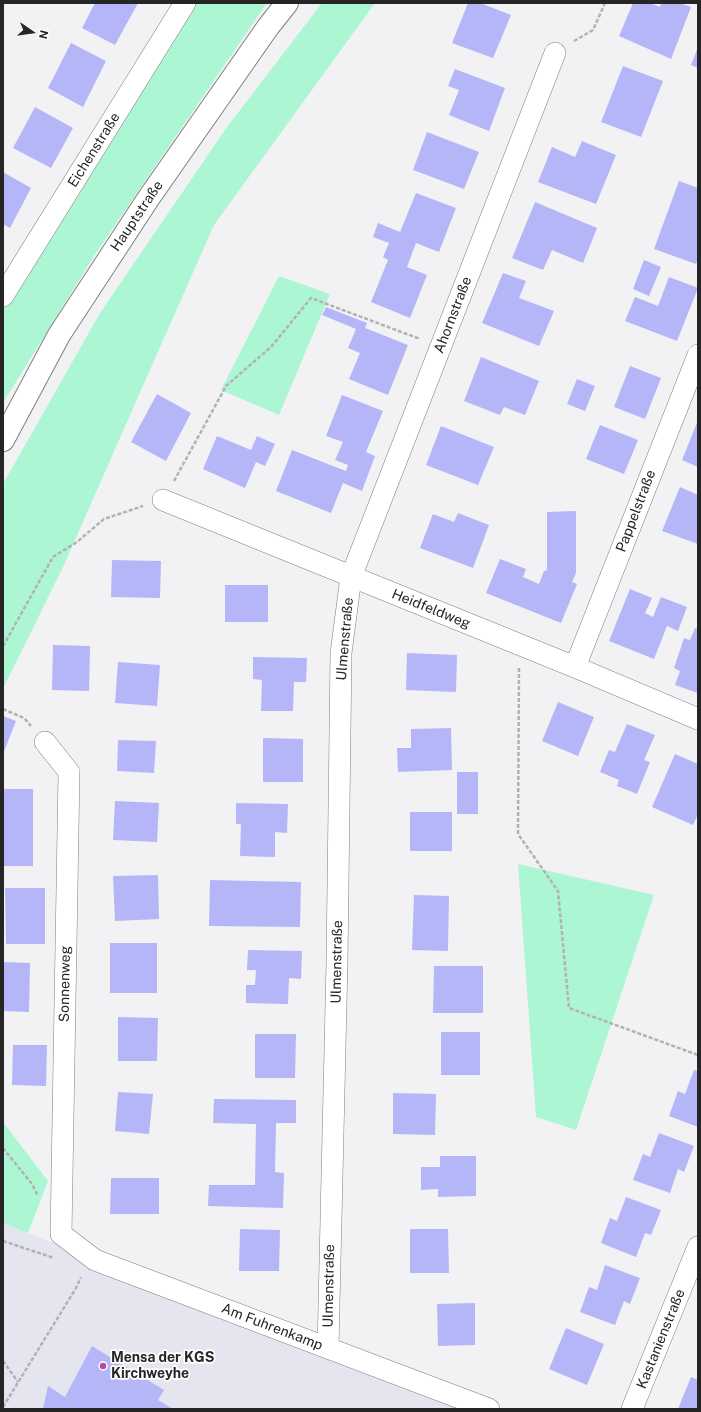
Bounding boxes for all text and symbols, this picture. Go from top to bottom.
north arrow [12,12,52,52]
text: N [37,29,51,40]
street label: Eichenstraße [64,110,124,190]
street label: Hauptstraße [107,177,167,255]
street label: Ahornstraße [431,274,475,356]
street label: Pappelstraße [613,468,659,554]
street label: Heidfeldweg [389,586,473,632]
street label: Ulmenstraße [333,597,357,681]
street label: Ulmenstraße [328,920,346,1004]
street label: Sonnenweg [56,946,74,1022]
street label: Ulmenstraße [320,1244,338,1328]
street label: Kastanienstraße [633,1287,689,1391]
street label: Am Fuhrenkamp [219,1300,325,1354]
place label: Mensa der KGS Kirchweyhe [111,1350,214,1382]
marker: Mensa der KGS Kirchweyhe [98,1361,108,1371]

